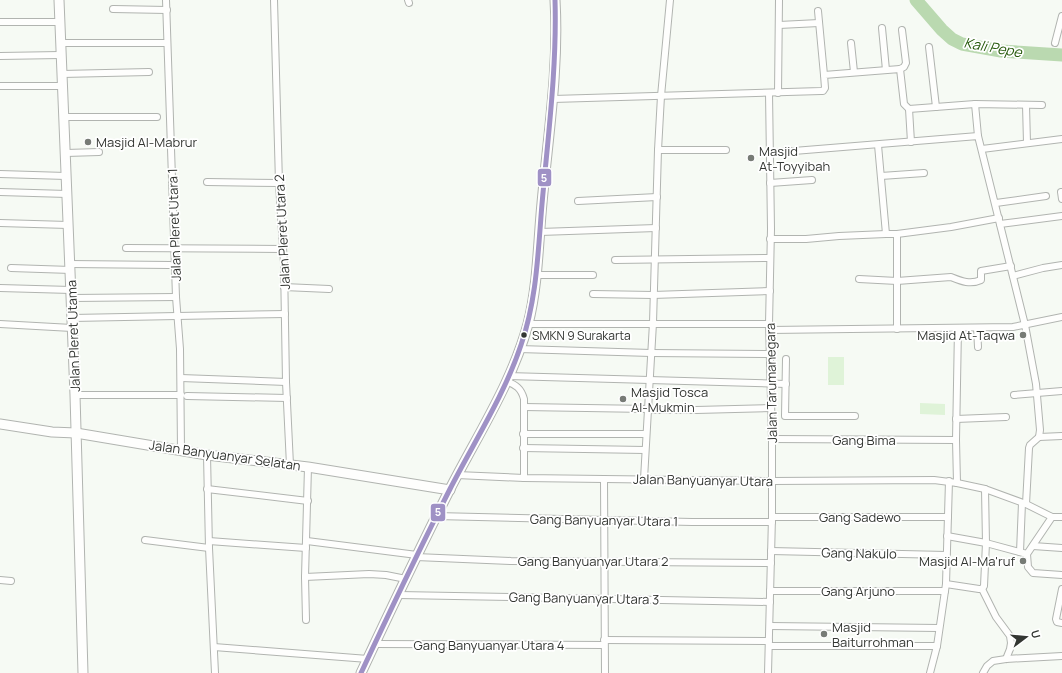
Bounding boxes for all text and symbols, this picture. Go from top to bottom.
water label: Kali Pepe [963,33,1024,62]
place label: Masjid Al-Mabrur [96,133,198,151]
marker: Masjid Al-Mabrur [83,137,93,147]
place label: Masjid At-Toyyibah [759,142,830,175]
marker: Masjid At-Toyyibah [746,153,756,163]
street label: Jalan Pleret Utara 1 [163,168,185,282]
line badge: 5 [537,168,552,187]
text: 5 [541,170,547,185]
street label: Jalan Pleret Utara 2 [270,174,294,290]
street label: Jalan Pleret Utama [62,280,84,392]
street label: Jalan Tarumanegara [761,323,781,443]
place label: Masjid At-Taqwa [917,326,1015,344]
place label: SMKN 9 Surakarta [532,327,631,344]
marker: SMKN 9 Surakarta [519,330,529,340]
marker: Masjid At-Taqwa [1018,330,1028,340]
place label: Masjid Tosca Al-Mukmin [631,383,708,416]
marker: Masjid Tosca Al-Mukmin [618,394,628,404]
street label: Gang Bima [832,431,896,449]
street label: Jalan Banyuanyar Selatan [148,435,302,475]
street label: Jalan Banyuanyar Utara [633,470,773,490]
line badge: 5 [430,503,446,522]
text: 5 [435,504,441,519]
street label: Gang Sadewo [819,508,901,526]
street label: Gang Banyuanyar Utara 1 [530,510,678,530]
street label: Gang Nakulo [821,543,897,563]
street label: Gang Banyuanyar Utara 2 [518,552,668,570]
place label: Masjid Al-Ma'ruf [919,552,1015,570]
marker: Masjid Al-Ma'ruf [1018,556,1028,566]
street label: Gang Arjuno [821,582,895,600]
street label: Gang Banyuanyar Utara 3 [509,588,659,608]
north arrow [1006,617,1046,657]
place label: Masjid Baiturrohman [832,618,914,651]
text: U [1028,628,1044,640]
marker: Masjid Baiturrohman [819,629,829,639]
street label: Gang Banyuanyar Utara 4 [414,636,565,654]

